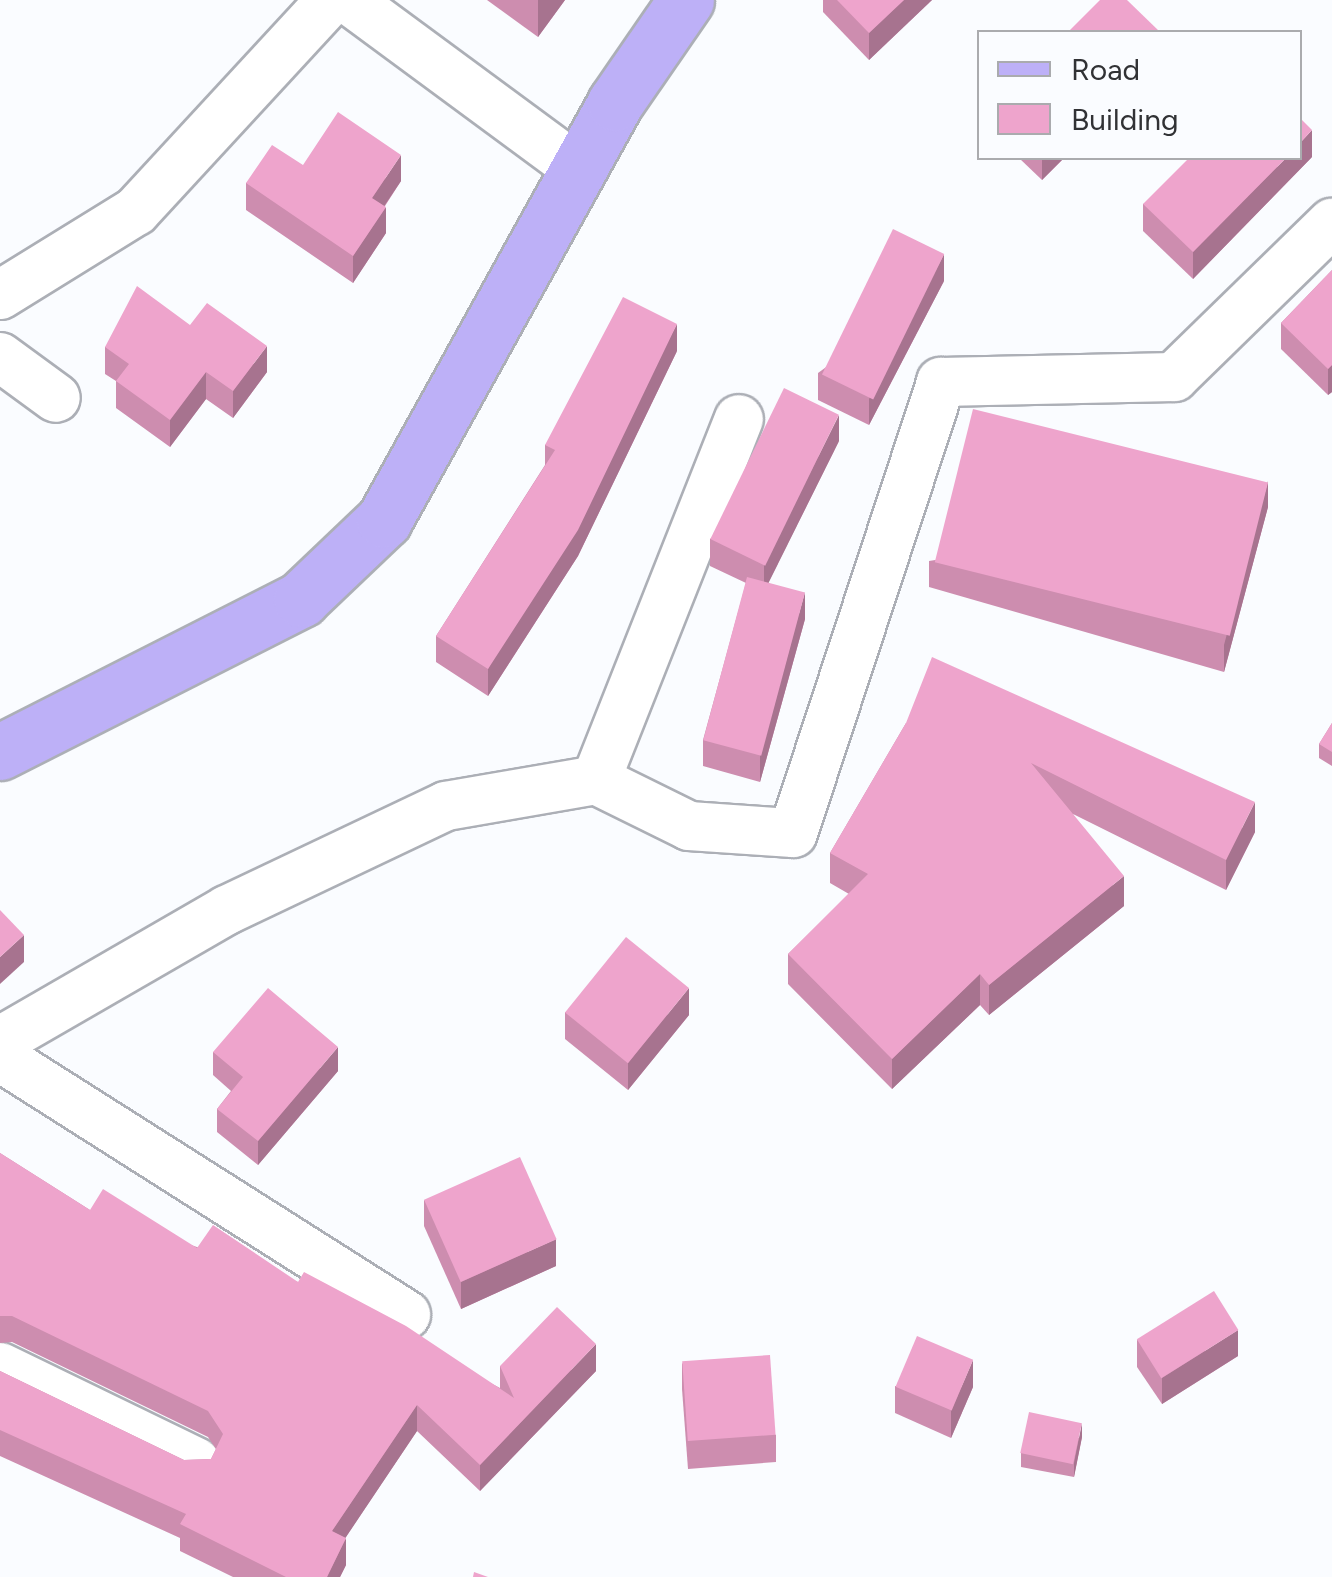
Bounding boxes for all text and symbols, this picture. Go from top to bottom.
legend [977,30,1302,160]
text: Road [1071,51,1140,88]
text: Building [1071,101,1179,138]

